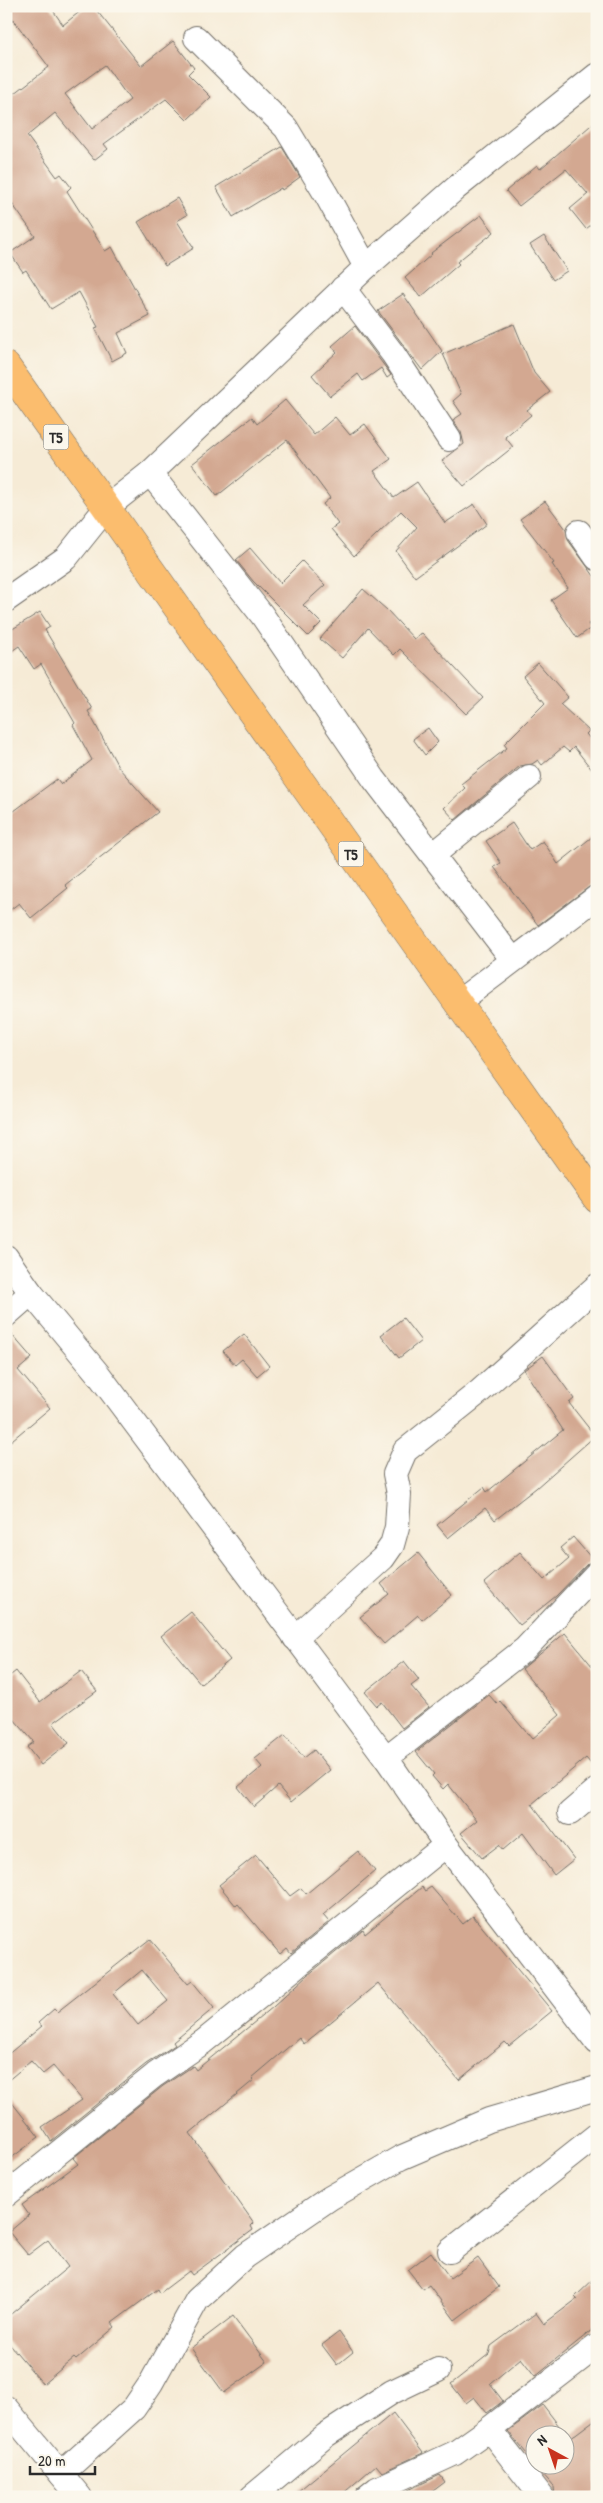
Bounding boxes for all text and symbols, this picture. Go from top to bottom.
road number: T5 [44,424,68,450]
road number: T5 [338,842,364,866]
north arrow [526,2426,576,2476]
text: N [532,2430,551,2449]
scale bar [30,2443,95,2475]
text: 20 m [38,2450,65,2471]

